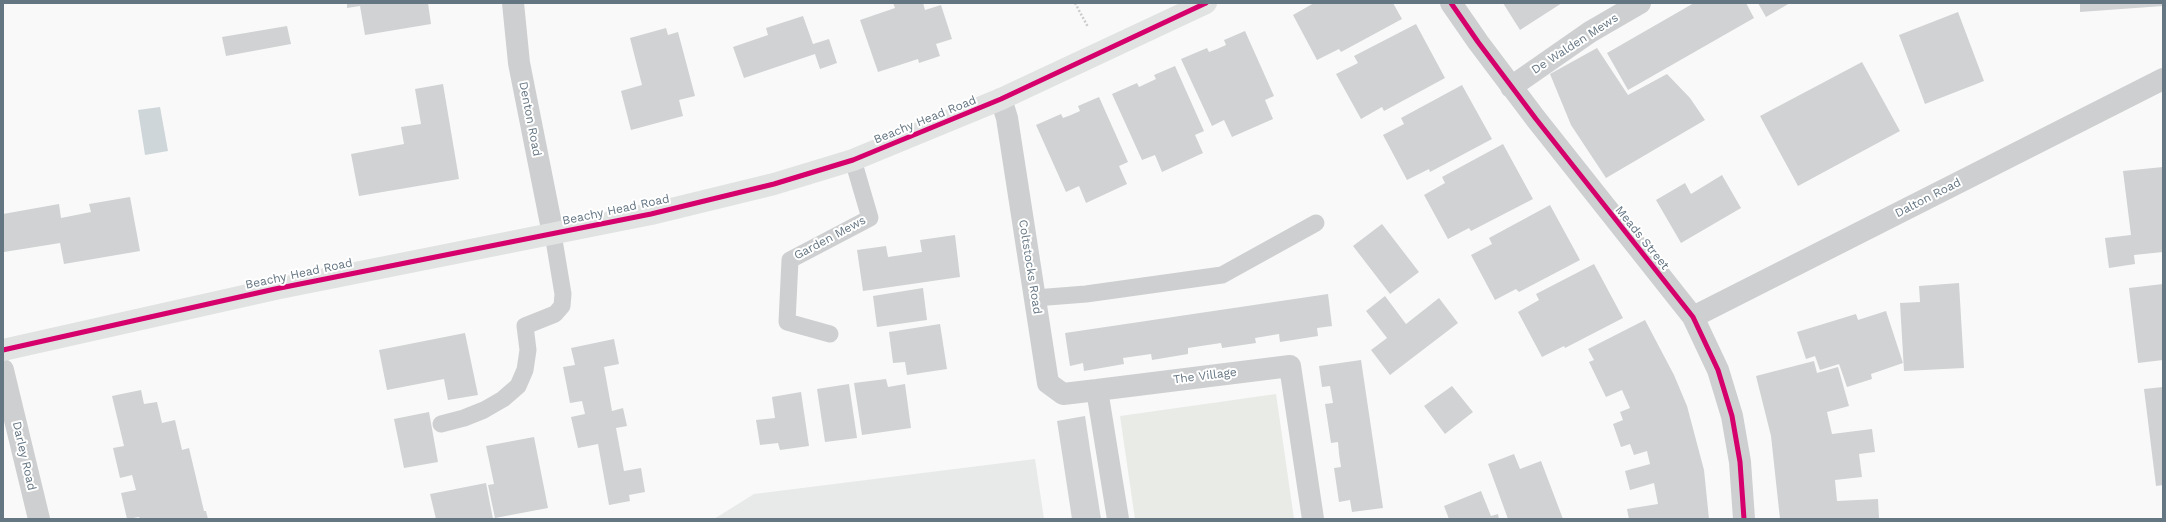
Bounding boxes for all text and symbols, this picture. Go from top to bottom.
street label: De Walden Mews [1529,11,1621,77]
street label: Denton Road [516,80,544,158]
street label: Beachy Head Road [872,93,978,147]
street label: Dalton Road [1893,175,1963,221]
street label: Beachy Head Road [561,192,671,228]
street label: Meads Street [1612,203,1672,273]
street label: Garden Mews [792,213,868,263]
street label: Coltstocks Road [1015,219,1045,315]
street label: Beachy Head Road [244,256,354,292]
street label: The Village [1172,365,1238,387]
street label: Darley Road [9,420,39,492]

